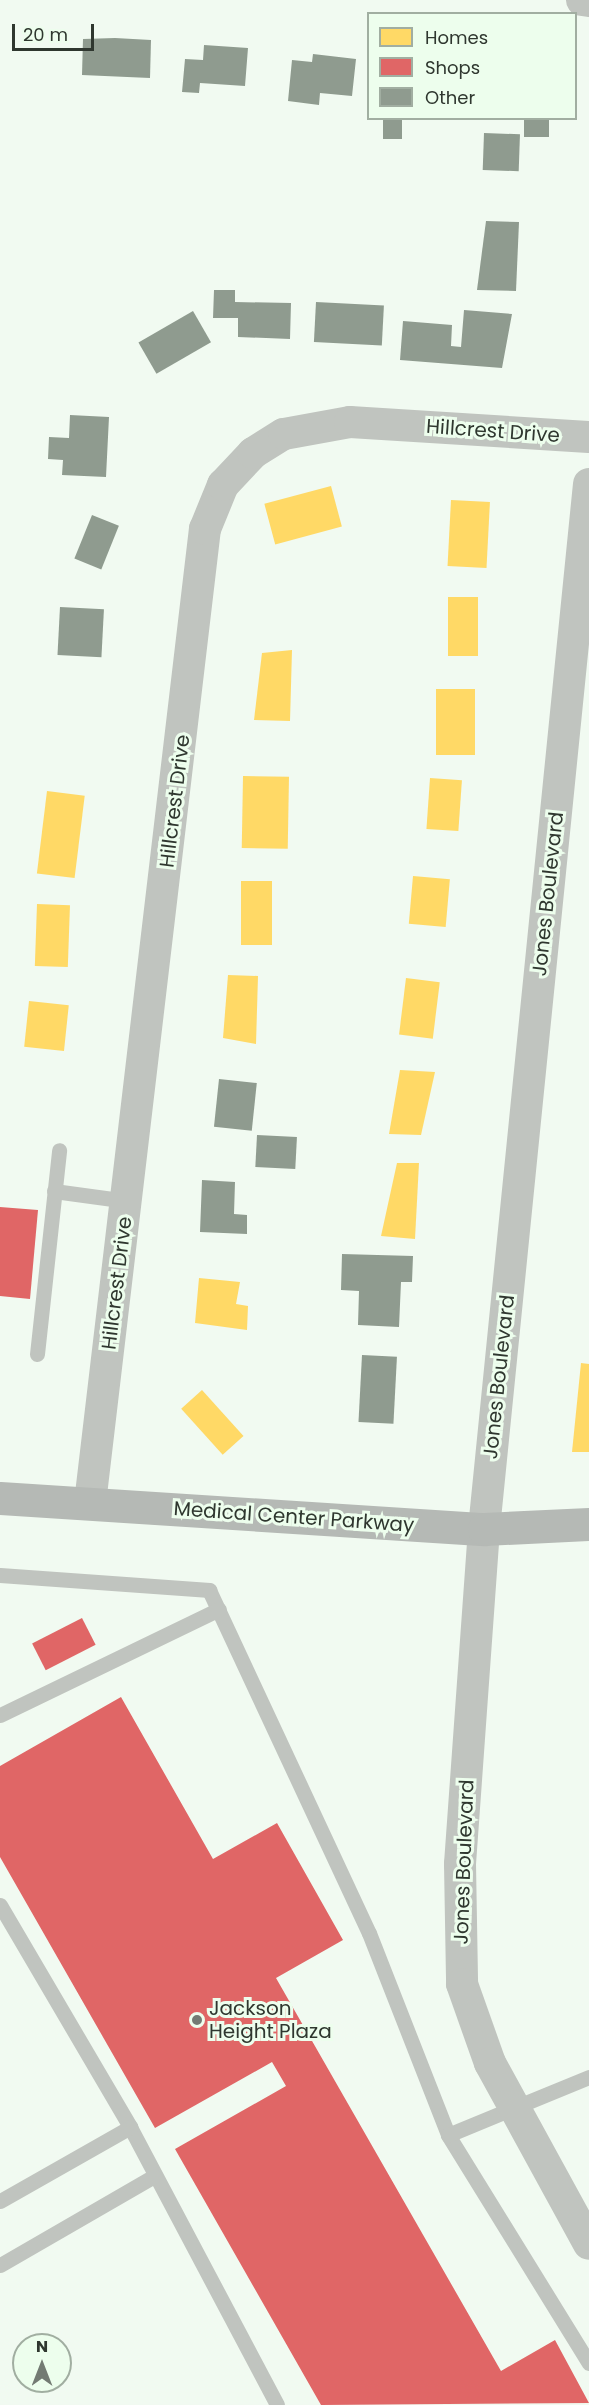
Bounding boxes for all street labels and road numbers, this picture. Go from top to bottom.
street label: Hillcrest Drive [425,414,561,448]
street label: Hillcrest Drive [155,733,195,869]
street label: Jones Boulevard [527,811,569,977]
street label: Hillcrest Drive [97,1215,137,1351]
street label: Jones Boulevard [478,1294,520,1460]
street label: Medical Center Parkway [173,1497,415,1537]
street label: Jones Boulevard [449,1779,479,1945]

